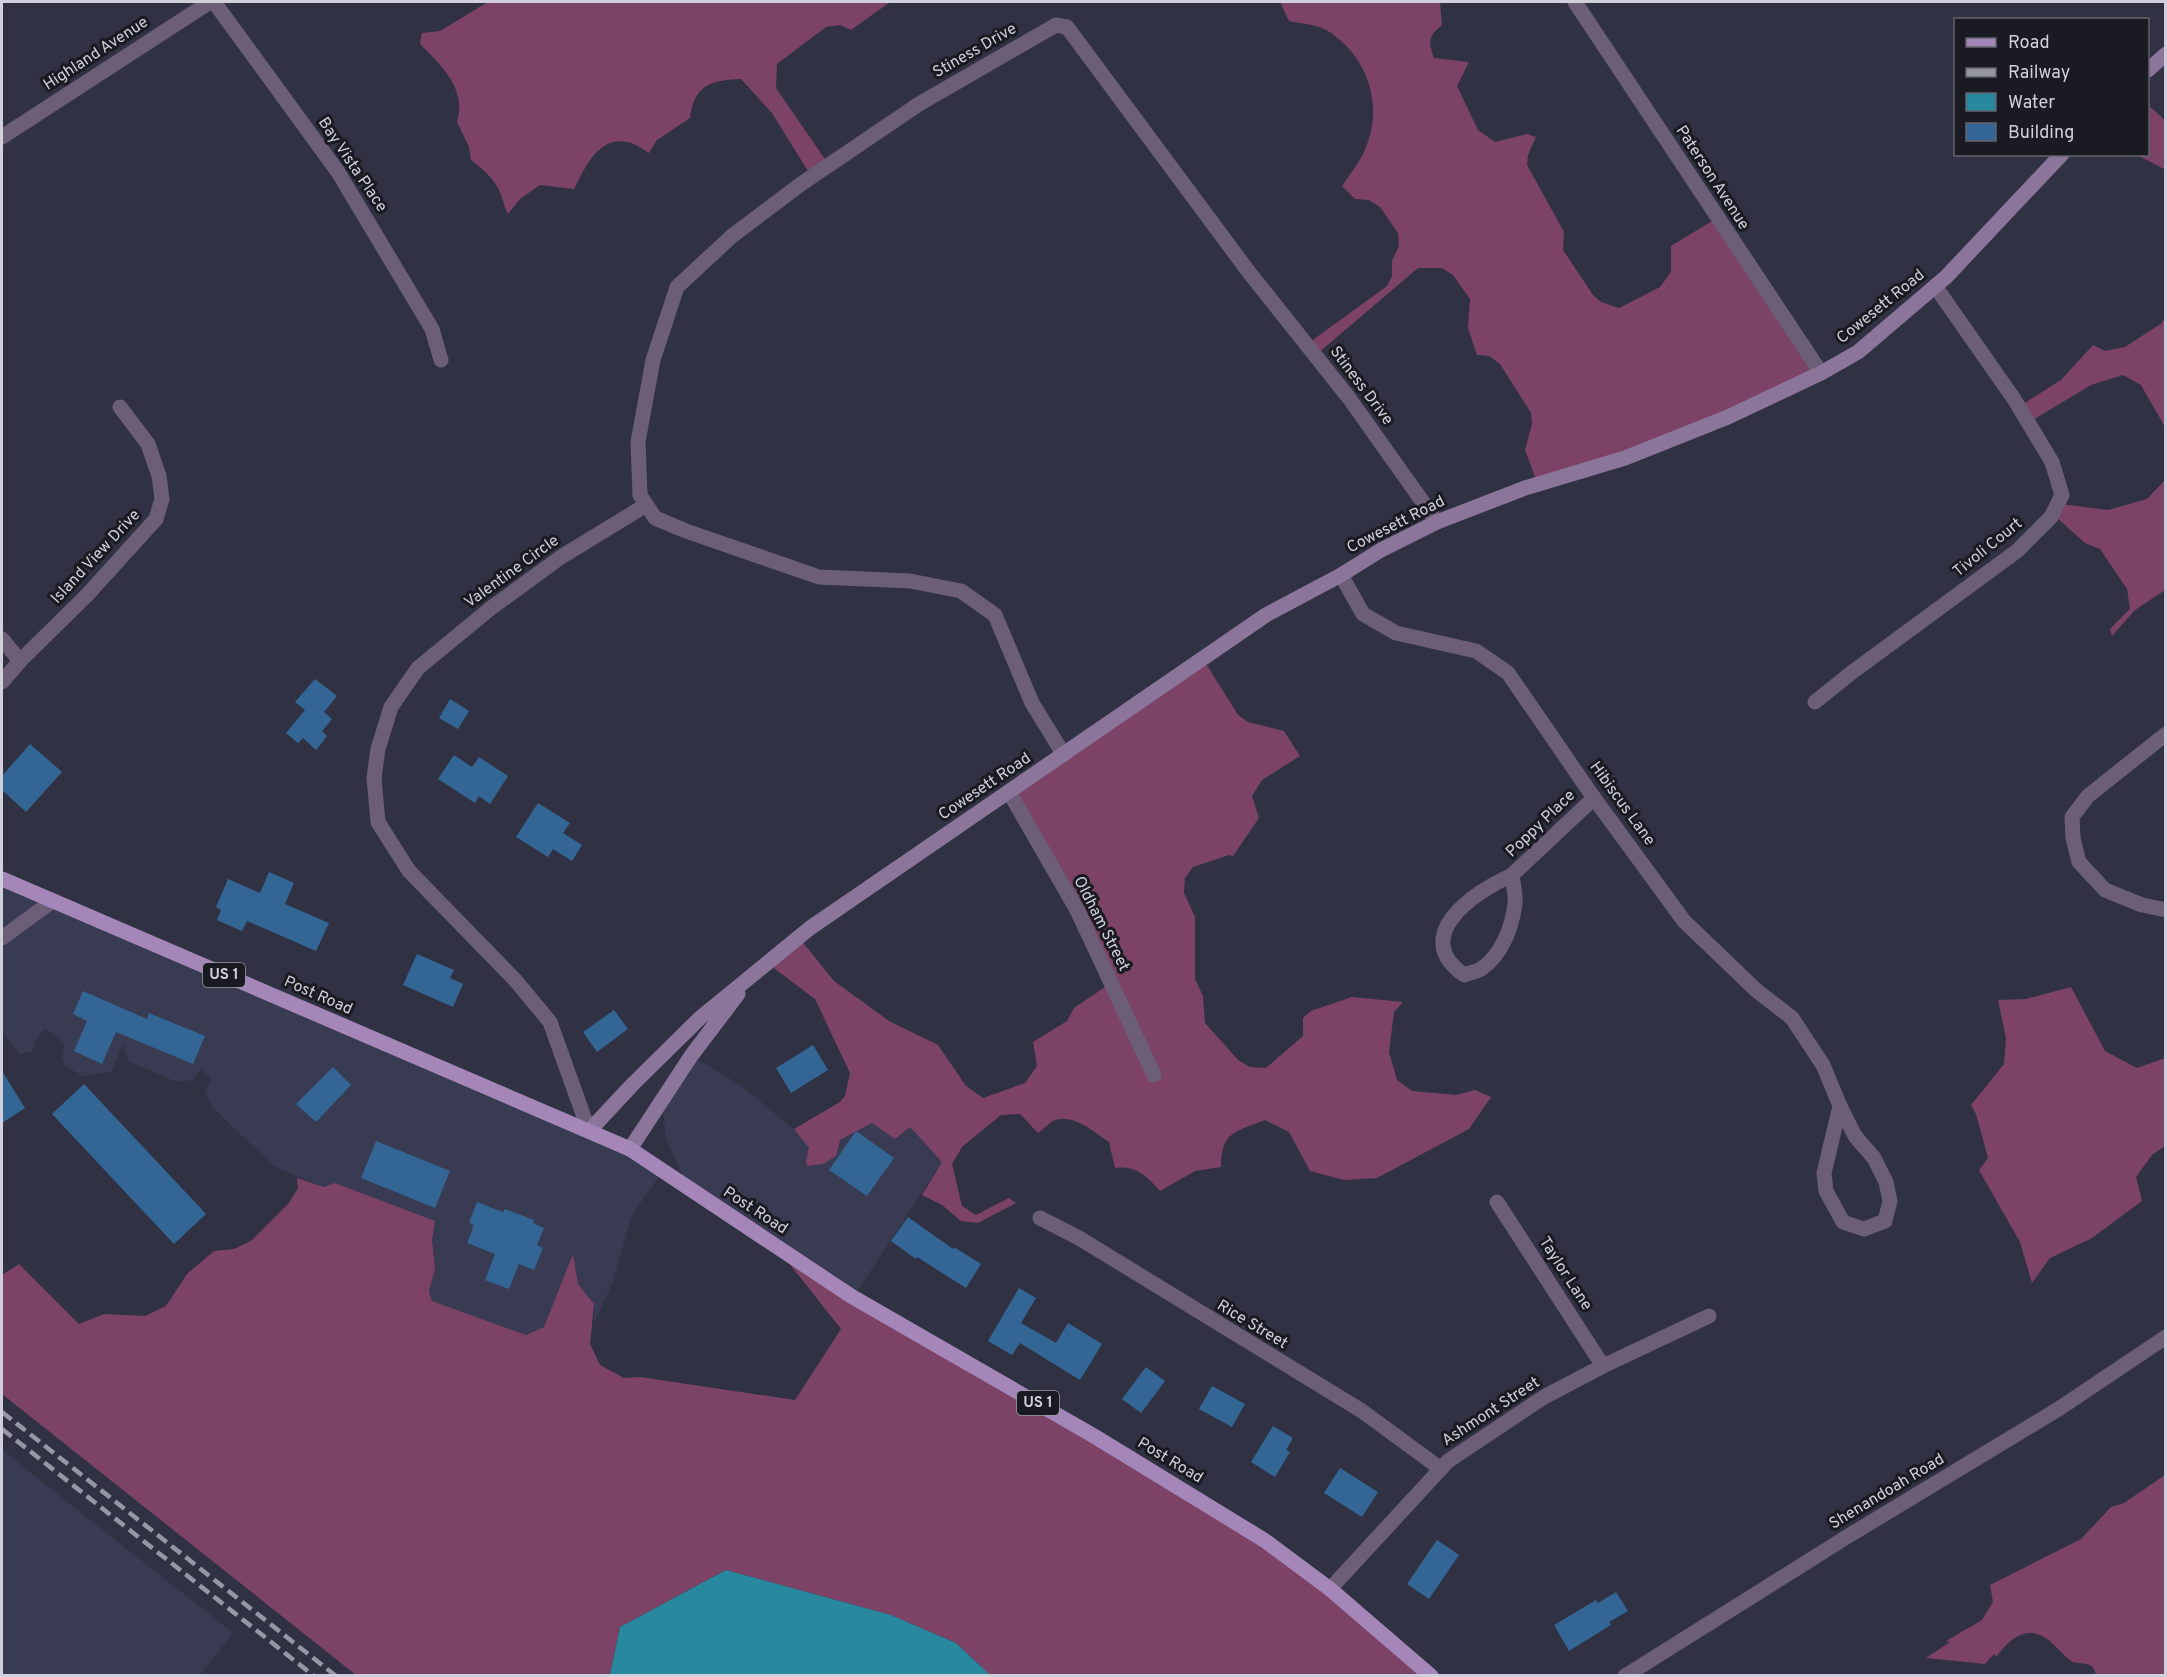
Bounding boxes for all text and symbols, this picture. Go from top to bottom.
street label: Highland Avenue [40,13,152,95]
legend [1954,18,2149,156]
street label: Stiness Drive [929,19,1021,83]
text: Road [2008,32,2050,55]
text: Railway [2008,62,2070,85]
text: Water [2008,92,2055,115]
street label: Bay Vista Place [313,114,391,216]
street label: Paterson Avenue [1671,122,1753,234]
text: Building [2008,122,2074,145]
street label: Cowesett Road [1833,265,1929,349]
street label: Stiness Drive [1325,343,1397,429]
street label: Cowesett Road [1344,492,1448,558]
street label: Island View Drive [47,506,145,608]
street label: Tivoli Court [1949,514,2027,582]
street label: Valentine Circle [461,531,563,613]
street label: Cowesett Road [935,749,1035,825]
street label: Hibiscus Lane [1585,758,1659,850]
street label: Poppy Place [1502,786,1580,862]
street label: Oldham Street [1068,873,1134,975]
road number: US 1 [203,963,245,987]
street label: Post Road [281,972,355,1020]
street label: Post Road [719,1183,791,1239]
street label: Taylor Lane [1534,1233,1596,1315]
street label: Rice Street [1213,1296,1291,1354]
street label: Ashmont Street [1438,1373,1544,1451]
road number: US 1 [1017,1391,1059,1415]
street label: Post Road [1134,1434,1206,1488]
street label: Shenandoah Road [1826,1450,1948,1534]

